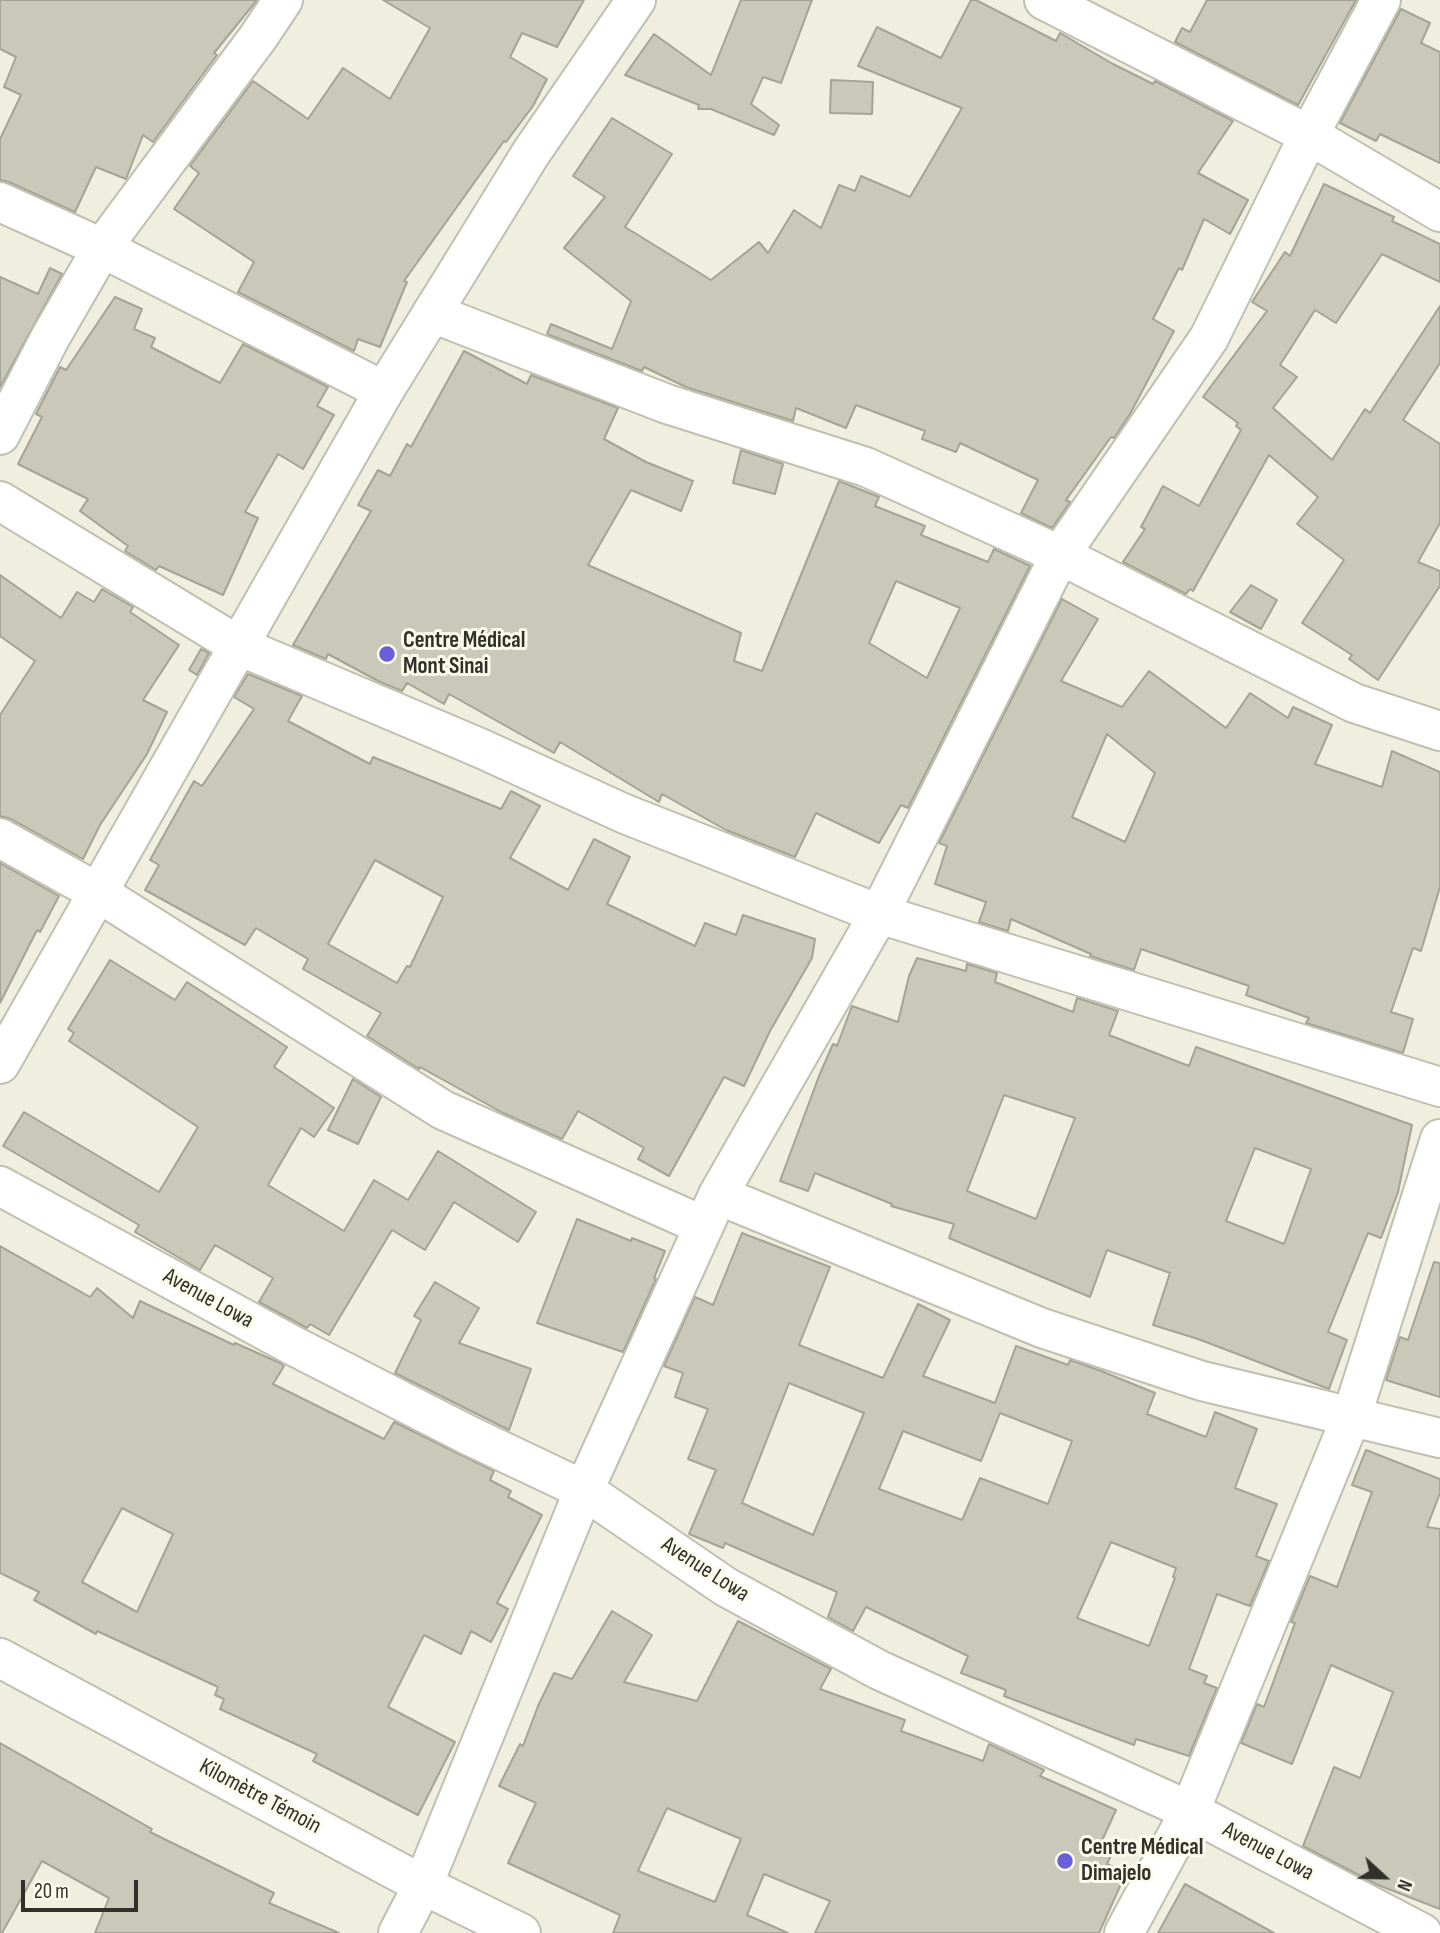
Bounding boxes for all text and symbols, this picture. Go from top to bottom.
place label: Centre Médical Mont Sinai [403,627,525,681]
marker: Centre Médical Mont Sinai [377,644,397,664]
street label: Avenue Lowa [158,1263,258,1335]
street label: Avenue Lowa [656,1531,754,1609]
street label: Kilomètre Témoin [194,1753,326,1841]
street label: Avenue Lowa [1218,1817,1318,1887]
place label: Centre Médical Dimajelo [1081,1834,1203,1888]
north arrow [1349,1842,1419,1912]
marker: Centre Médical Dimajelo [1055,1851,1075,1871]
scale bar [24,1867,142,1911]
text: N [1391,1876,1416,1894]
text: 20 m [34,1879,69,1904]

